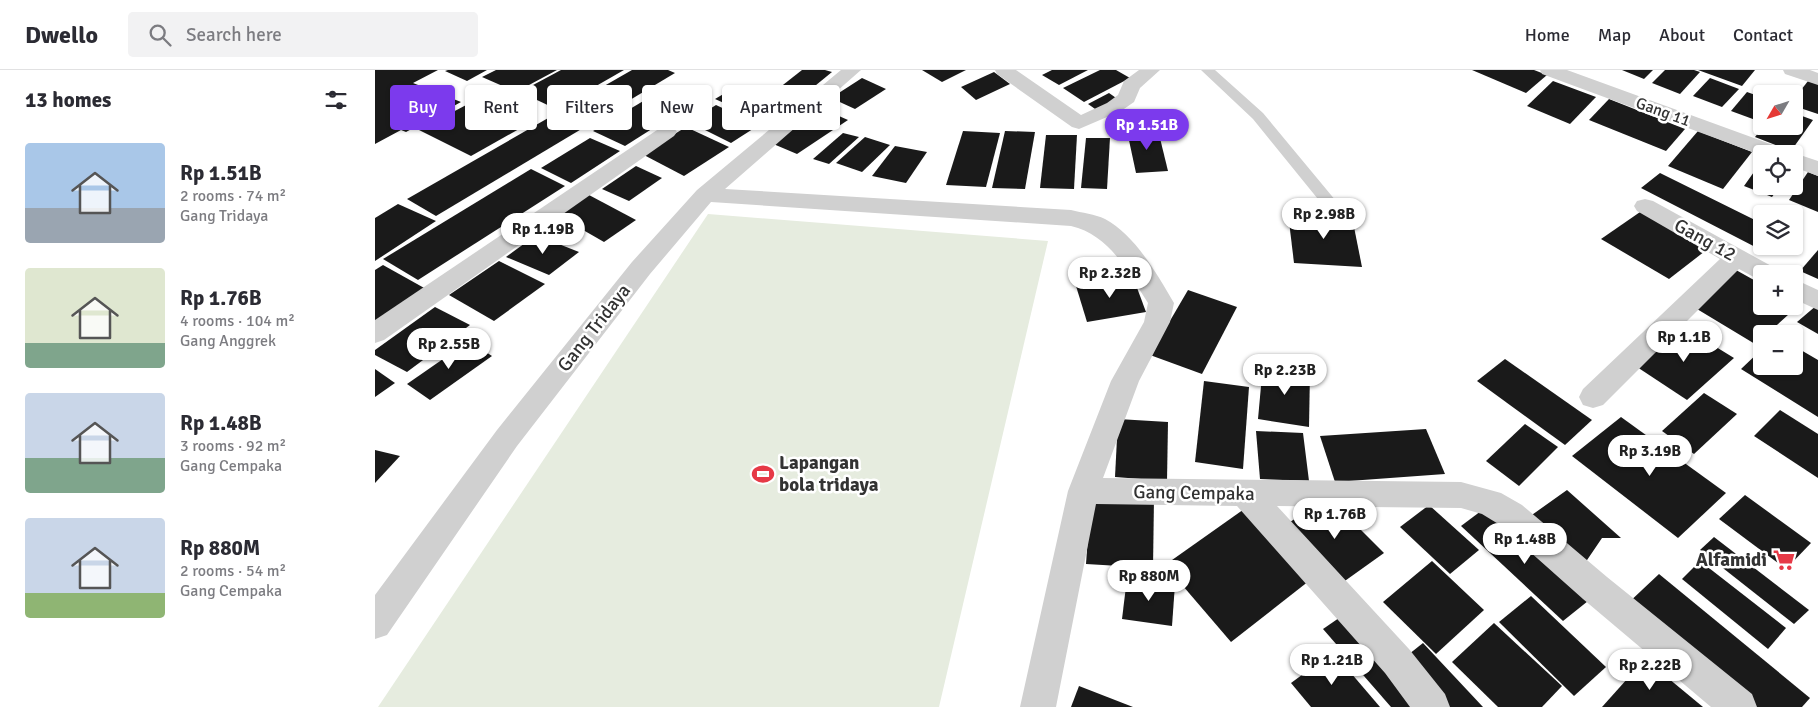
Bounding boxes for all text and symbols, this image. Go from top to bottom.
search box [128,12,478,57]
text: Dwello [25,20,98,50]
icon: search [146,21,174,49]
text: Search here [186,23,282,47]
text: Home [1525,24,1570,46]
text: Map [1598,24,1631,46]
text: About [1659,24,1705,46]
text: Contact [1733,24,1793,46]
chip: Buy [390,85,455,130]
chip: Rent [465,85,537,130]
chip: Filters [547,85,632,130]
chip: New [642,85,712,130]
chip: Apartment [722,85,840,130]
north arrow [1753,85,1803,135]
map controls [1753,85,1803,375]
icon: filters [322,86,350,114]
text: 13 homes [25,87,111,113]
street label: Gang 11 [1633,93,1693,131]
pin: Rp 1.51B [1095,108,1199,151]
text: Rp 1.51B [1116,115,1178,135]
button: locate [1753,145,1803,195]
text: Rp 1.51B [180,160,262,186]
icon: home [65,163,125,223]
text: 2 rooms · 74 m² [180,186,286,206]
pin: Rp 2.98B [1272,198,1376,240]
text: Rp 2.98B [1293,204,1355,224]
button: layers [1753,205,1803,255]
text: Gang Tridaya [180,206,268,226]
pin: Rp 1.19B [491,212,595,255]
street label: Gang 12 [1670,213,1740,267]
text: Rp 1.19B [512,219,574,239]
pin: Rp 2.32B [1058,256,1162,299]
text: Rp 2.32B [1079,263,1141,283]
button: + [1753,265,1803,315]
street label: Gang Tridaya [552,279,636,377]
text: Rp 1.76B [180,285,262,311]
icon: home [65,288,125,348]
text: 4 rooms · 104 m² [180,311,295,331]
pin: Rp 1.1B [1638,320,1730,363]
button: − [1753,325,1803,375]
text: Rp 1.1B [1657,327,1711,347]
pin: Rp 2.55B [397,328,501,370]
text: Gang Anggrek [180,331,276,351]
text: Rp 2.55B [418,334,480,354]
pin: Rp 2.23B [1233,354,1337,396]
text: Rp 2.23B [1254,360,1316,380]
text: Rp 1.48B [180,410,262,436]
icon: home [65,413,125,473]
pin: Rp 3.19B [1598,434,1702,477]
text: 3 rooms · 92 m² [180,436,286,456]
text: Rp 3.19B [1619,441,1681,461]
place label: Lapangan bola tridaya [779,451,879,497]
text: Gang Cempaka [180,456,282,476]
sports icon: Lapangan bola tridaya [750,461,776,487]
street label: Gang Cempaka [1133,480,1255,506]
pin: Rp 1.76B [1283,498,1387,540]
text: Rp 1.76B [1304,504,1366,524]
pin: Rp 1.48B [1473,522,1577,565]
text: Rp 1.48B [1494,529,1556,549]
text: Rp 880M [180,535,260,561]
icon: home [65,538,125,598]
supermarket icon: Alfamidi [1771,547,1797,573]
place label: Alfamidi [1696,548,1767,572]
pin: Rp 880M [1103,560,1195,602]
text: 2 rooms · 54 m² [180,561,286,581]
text: Rp 880M [1118,566,1180,586]
text: Gang Cempaka [180,581,282,601]
pin: Rp 1.21B [1280,644,1384,686]
pin: Rp 2.22B [1598,648,1702,691]
text: Rp 1.21B [1301,650,1363,670]
text: Rp 2.22B [1619,655,1681,675]

